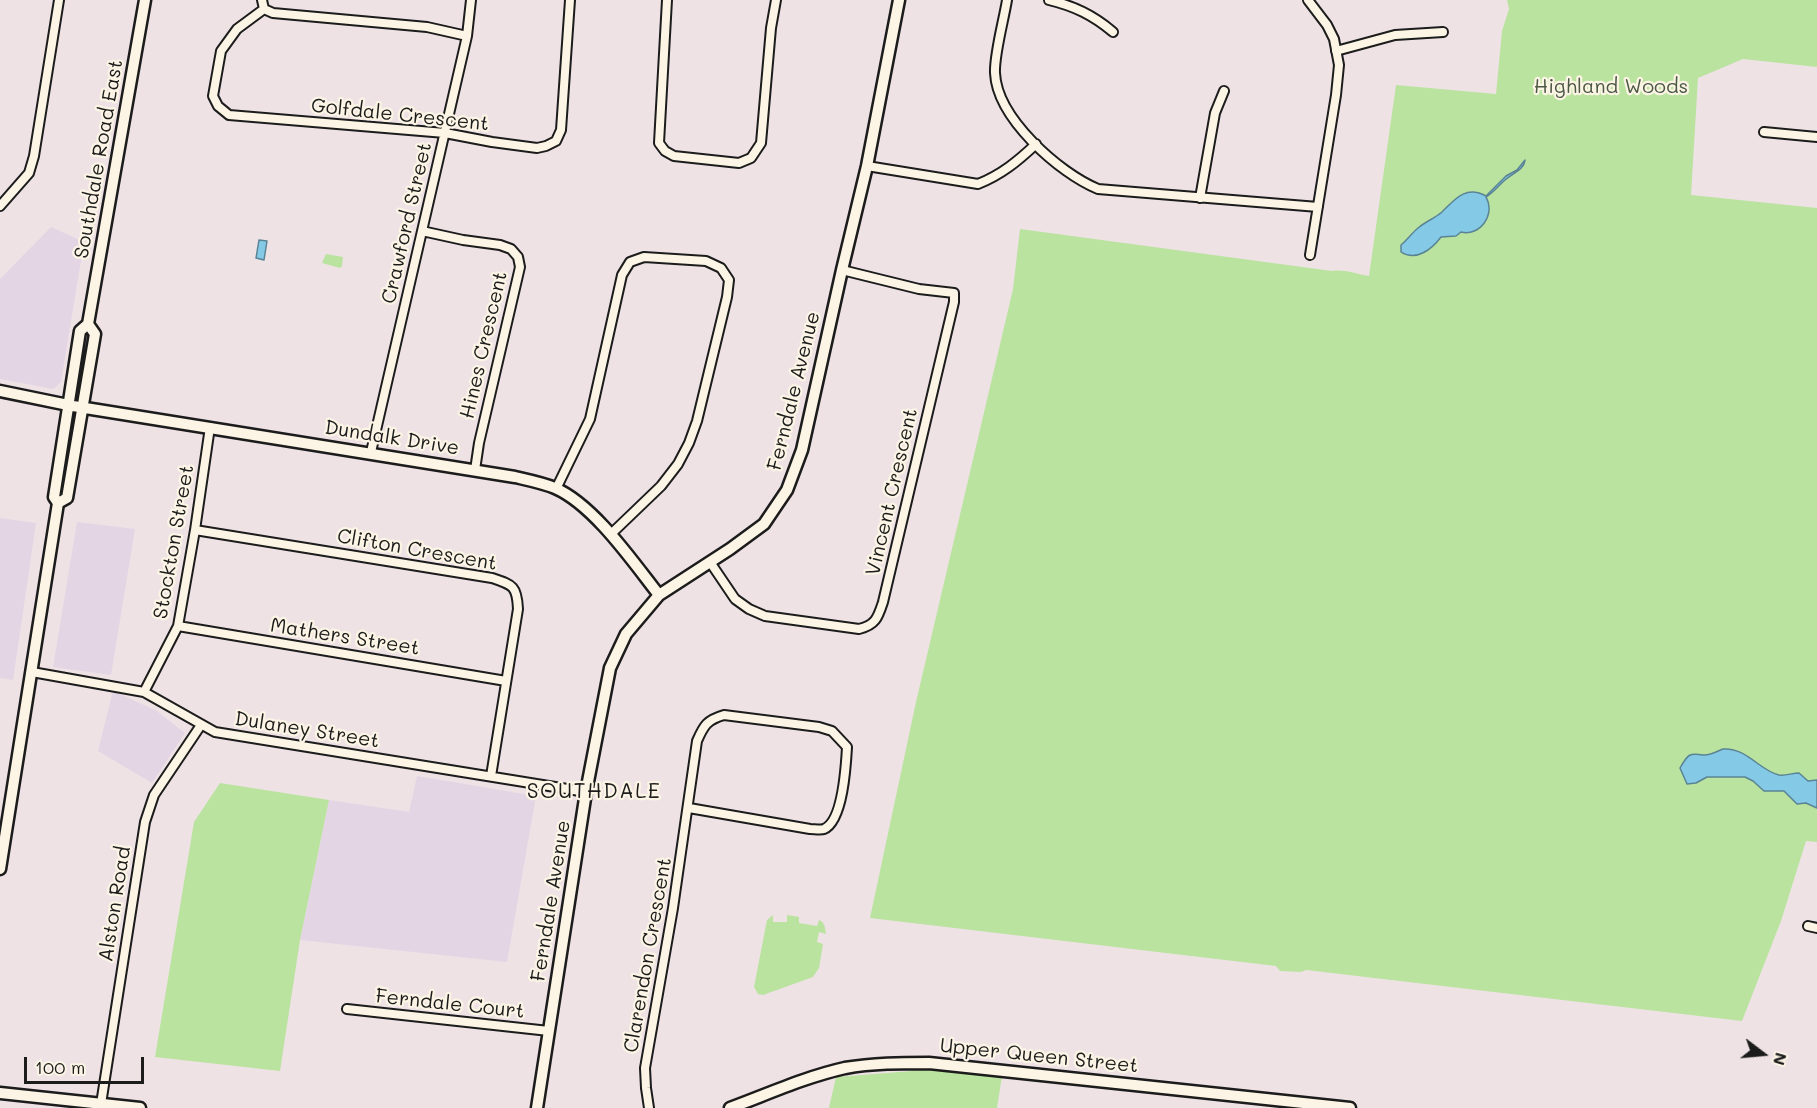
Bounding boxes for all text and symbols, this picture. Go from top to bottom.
street label: Southdale Road East [70,58,128,260]
park label: Highland Woods [1534,75,1688,99]
street label: Golfdale Crescent [310,94,490,136]
street label: Crawford Street [377,140,437,306]
street label: Hines Crescent [455,269,513,421]
street label: Ferndale Avenue [763,309,825,473]
street label: Vincent Crescent [861,406,923,578]
street label: Dundalk Drive [323,416,461,460]
street label: Stockton Street [149,463,199,621]
street label: Clifton Crescent [335,524,499,576]
street label: Mathers Street [269,613,421,661]
street label: Dulaney Street [233,707,381,753]
district label: SOUTHDALE [527,779,661,805]
street label: Ferndale Avenue [526,819,576,983]
street label: Alston Road [94,845,136,963]
street label: Clarendon Crescent [619,856,677,1054]
street label: Ferndale Court [374,984,526,1024]
north arrow [1733,1024,1793,1084]
street label: Upper Queen Street [939,1034,1139,1078]
scale bar [27,1045,147,1083]
text: N [1769,1050,1793,1068]
text: 100 m [35,1055,85,1079]

